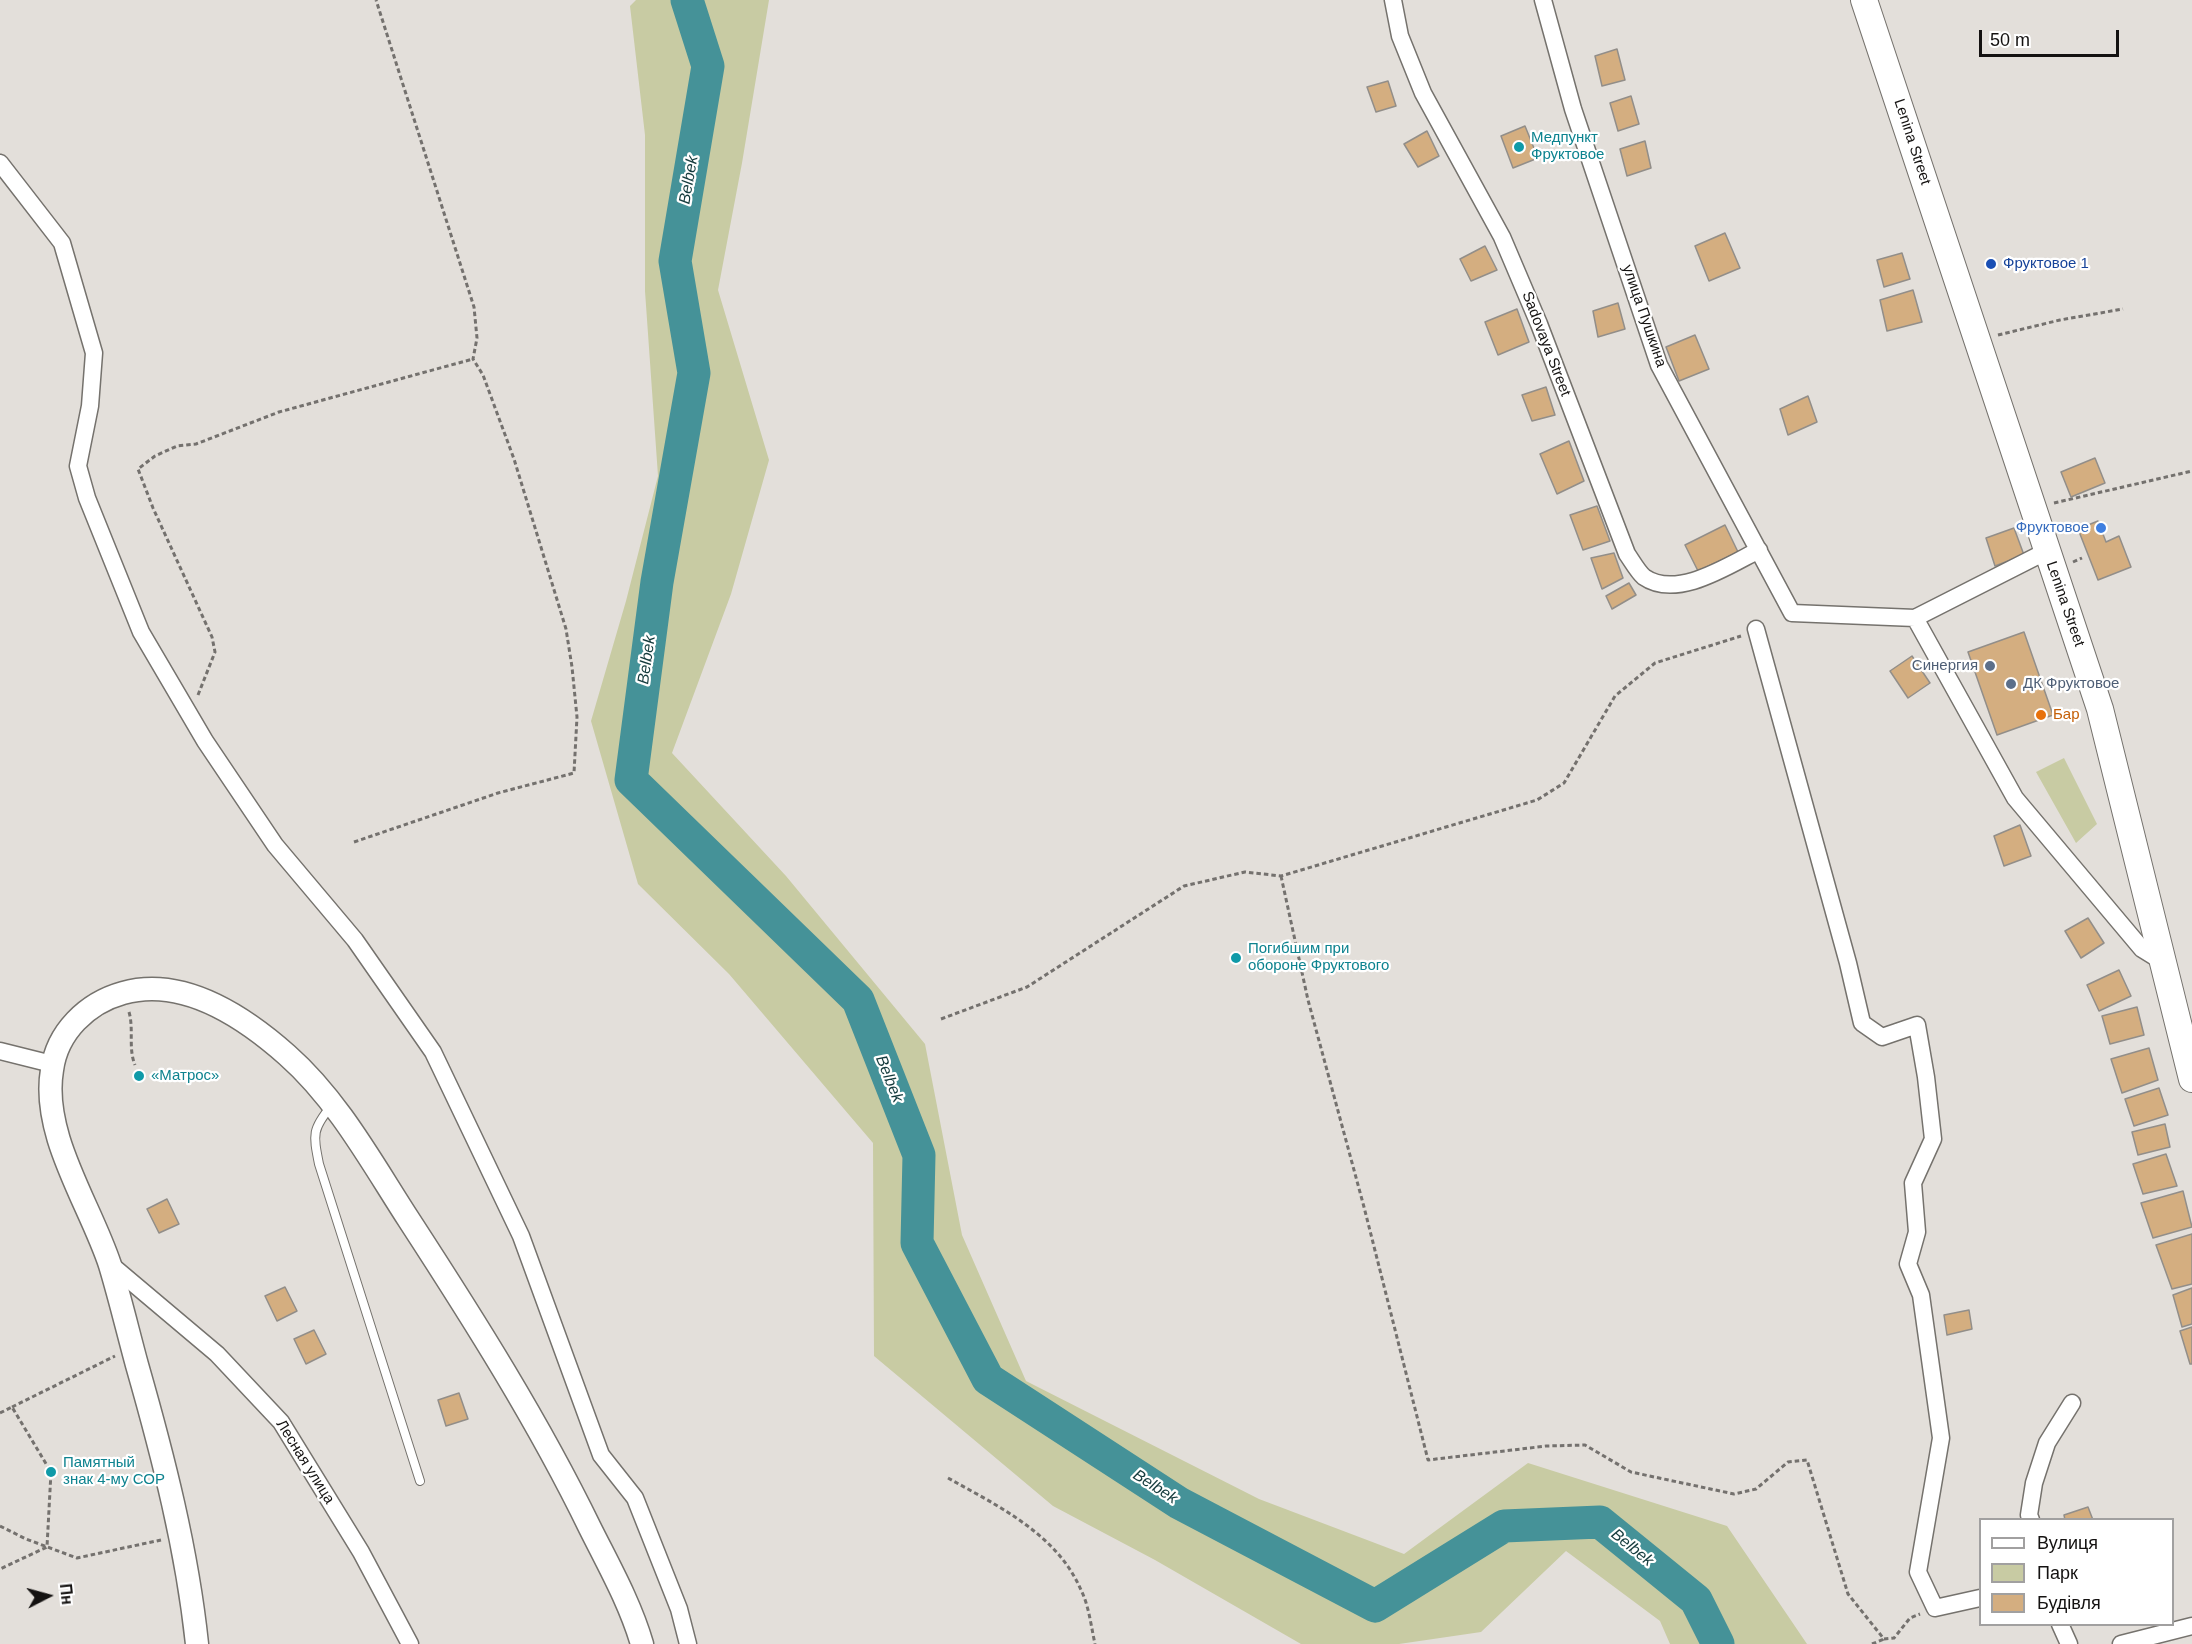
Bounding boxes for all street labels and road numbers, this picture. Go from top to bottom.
street label: Lenina Street [1890,97,1934,187]
street label: улица Пушкина [1618,262,1670,370]
street label: Sadovaya Street [1518,289,1574,399]
street label: Lenina Street [2042,559,2088,649]
street label: Лесная улица [272,1417,338,1507]

